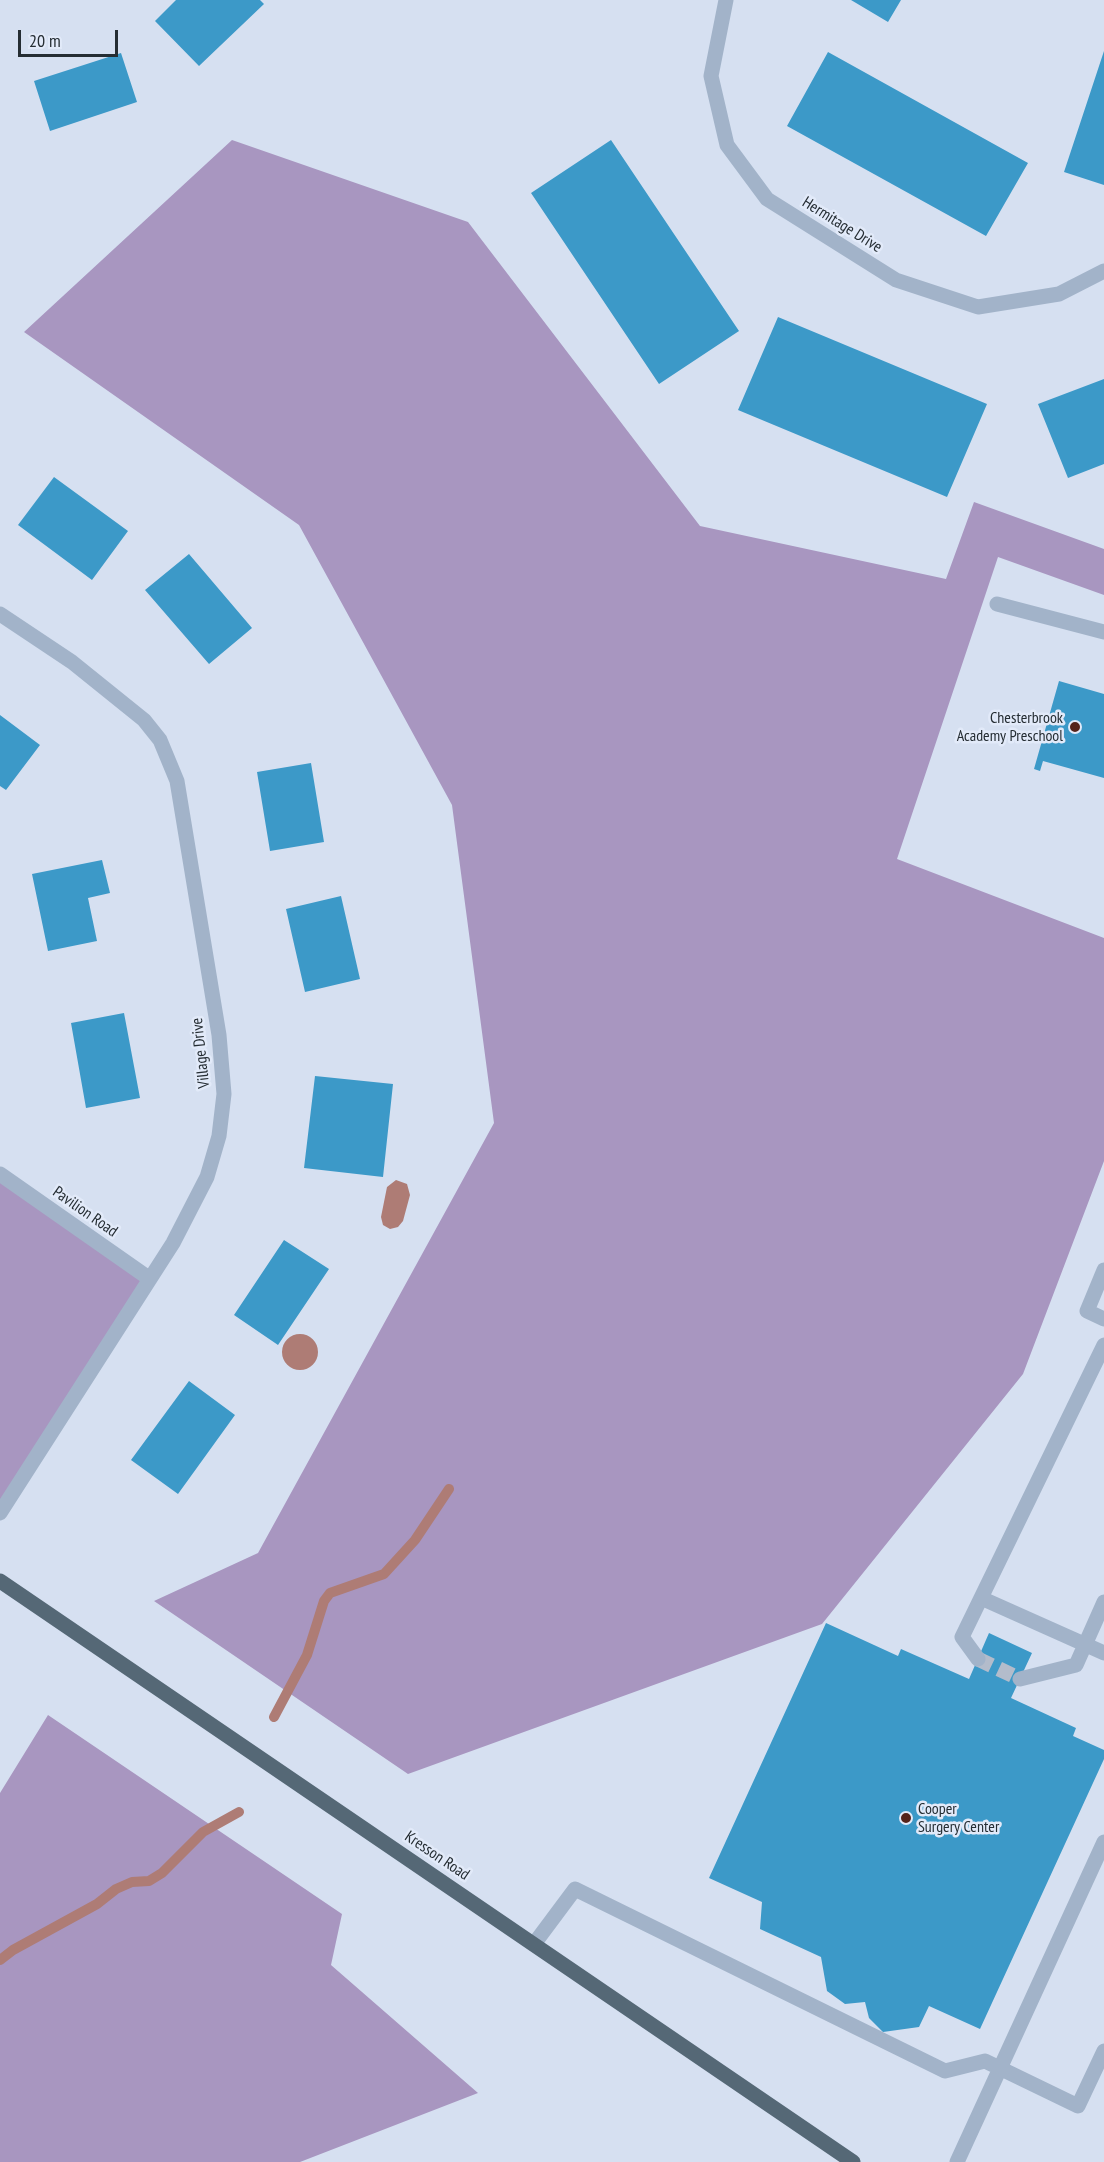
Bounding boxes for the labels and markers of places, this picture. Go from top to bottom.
place label: Chesterbrook Academy Preschool [957,708,1063,746]
marker: Chesterbrook Academy Preschool [1068,720,1082,734]
place label: Cooper Surgery Center [918,1799,999,1837]
marker: Cooper Surgery Center [899,1811,913,1825]

